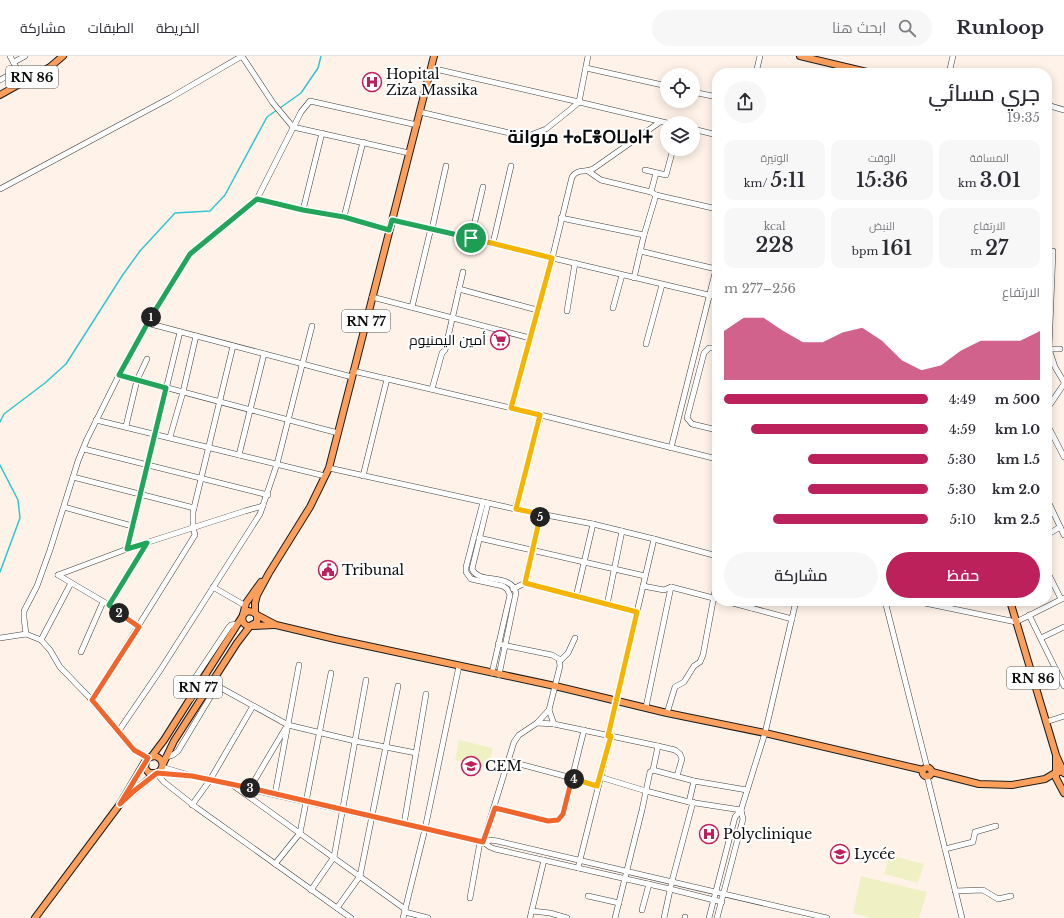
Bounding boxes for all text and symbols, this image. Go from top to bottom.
search box [652,10,932,46]
text: Runloop [956,16,1044,39]
icon: search [896,17,918,39]
text: ابحث هنا [832,18,886,37]
text: مشاركة [20,19,66,37]
text: الطبقات [88,19,134,37]
text: الخريطة [156,19,200,37]
place label: Hopital Ziza Massika [386,65,478,99]
road number: RN 86 [6,66,58,88]
map controls [660,68,700,156]
button: locate [660,68,700,108]
hospital icon: Hopital Ziza Massika [361,71,383,93]
text: جري مسائي [928,80,1040,107]
button: share [724,81,766,123]
text: 19:35 [1007,109,1040,126]
button: layers [660,116,700,156]
district label: مروانة ⵜⴰⵎⴻⵔⵡⴰⵏⵜ [507,126,653,148]
text: الوتيرة [761,151,789,165]
text: الوقت [868,151,896,165]
text: المسافة [970,151,1009,165]
text: 5:11 [771,168,806,192]
text: 15:36 [856,168,908,192]
text: 3.01 [980,168,1021,192]
text: /km [744,176,771,190]
text: km [958,176,980,190]
text: kcal [764,219,786,233]
text: النبض [869,219,895,233]
text: الارتفاع [973,219,1005,233]
pin [454,221,488,255]
icon: arrive [460,227,482,249]
text: 228 [756,233,794,257]
text: 161 [881,236,912,260]
text: 27 [985,236,1008,260]
text: bpm [852,244,881,258]
text: m [970,244,985,258]
text: 256–277 m [724,280,796,297]
text: الارتفاع [1002,284,1040,301]
pin: 1 [141,307,161,327]
text: 1 [149,310,153,324]
road number: RN 77 [342,310,390,332]
supermarket icon: أمين اليمنيوم [489,329,511,351]
place label: أمين اليمنيوم [409,331,486,350]
text: 4:49 [949,391,976,408]
text: 500 m [995,391,1040,408]
text: 4:59 [949,421,976,438]
text: 1.0 km [995,421,1040,438]
text: 5:30 [948,451,976,468]
text: 1.5 km [997,451,1040,468]
text: 5:30 [948,481,976,498]
text: 2.0 km [992,481,1040,498]
pin: 5 [530,507,550,527]
text: 5 [537,510,543,524]
text: 5:10 [950,511,976,528]
text: 2.5 km [994,511,1040,528]
button: مشاركة [724,552,878,598]
button: حفظ [886,552,1040,598]
public building icon: Tribunal [317,559,339,581]
place label: Tribunal [342,561,405,579]
pin: 2 [109,603,129,623]
text: 2 [115,606,123,620]
road number: RN 86 [1007,667,1059,689]
road number: RN 77 [174,676,222,698]
school or university icon: CEM [460,755,482,777]
place label: CEM [485,757,522,775]
pin: 4 [564,769,584,789]
text: 4 [570,772,578,786]
pin: 3 [240,778,260,798]
text: 3 [246,781,254,795]
hospital icon: Polyclinique [698,823,720,845]
place label: Polyclinique [723,825,812,843]
school or university icon: Lycée [829,843,851,865]
place label: Lycée [854,845,895,863]

